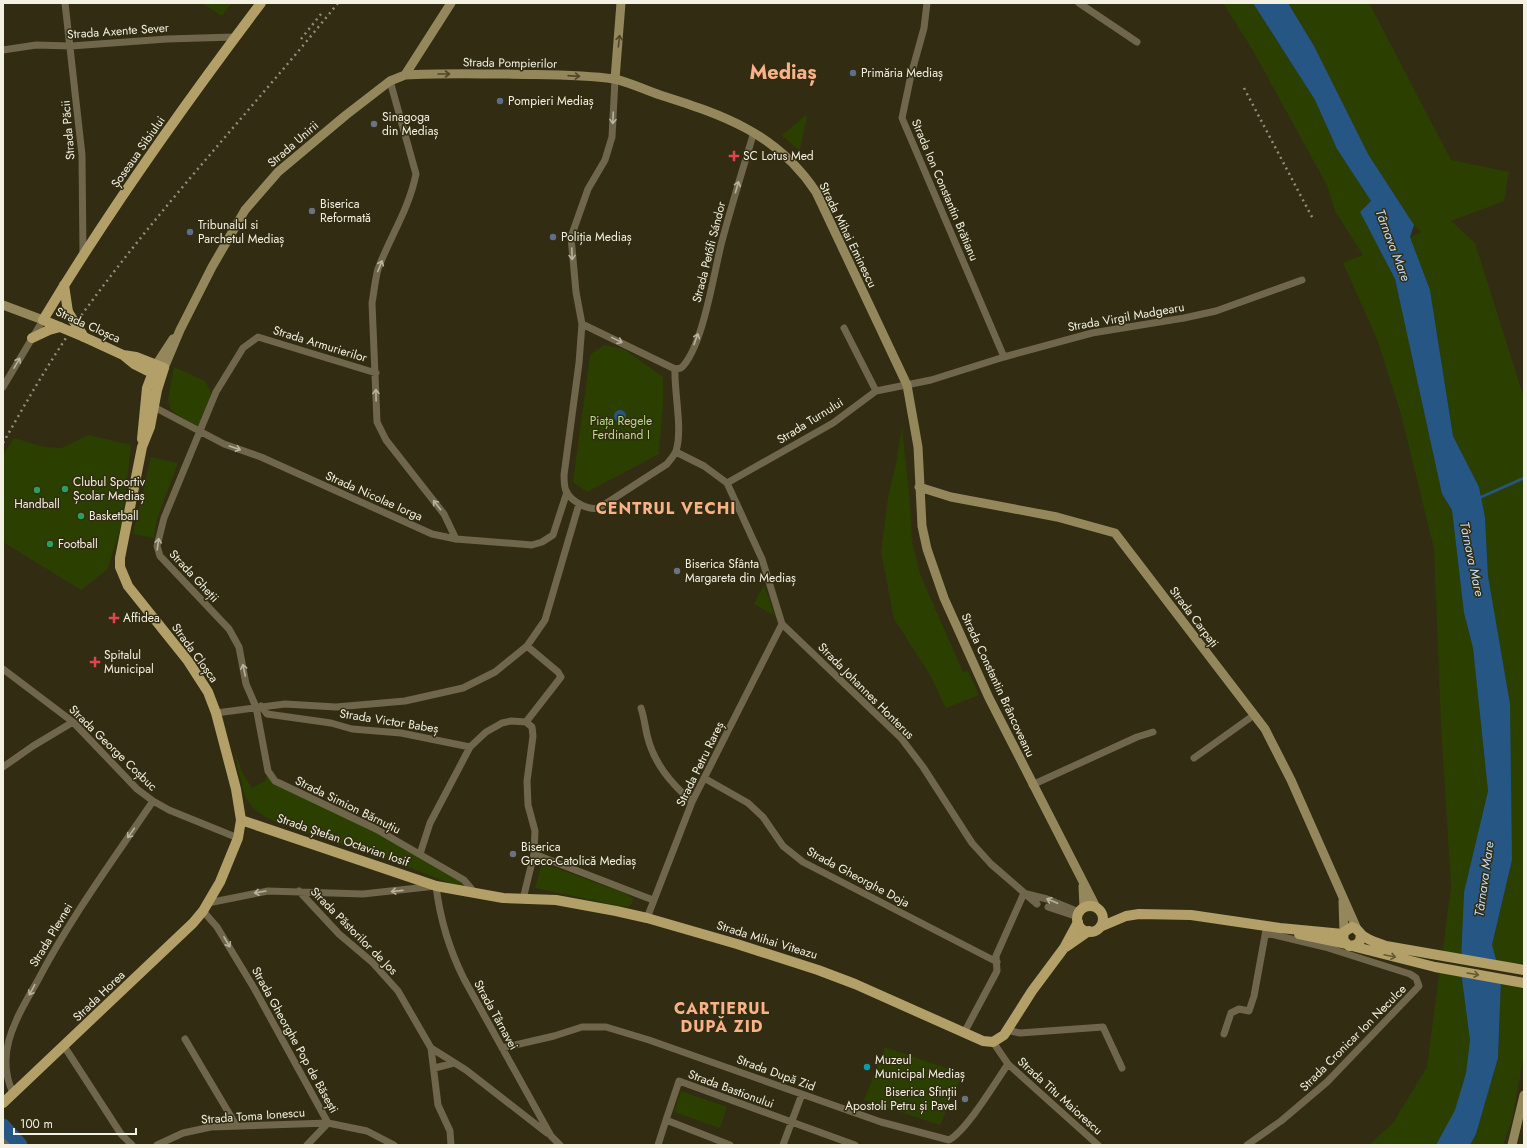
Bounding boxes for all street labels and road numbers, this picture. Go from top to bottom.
street label: Strada Axente Sever [66,18,170,44]
street label: Strada Pompierilor [463,53,558,73]
street label: Strada Păcii [56,99,80,161]
street label: Șoseaua Sibiului [107,113,169,191]
street label: Strada Ion Constantin Brătianu [907,116,983,264]
street label: Strada Unirii [263,117,323,171]
street label: Strada Mihai Eminescu [815,179,881,291]
street label: Strada Petőfi Sándor [688,199,730,305]
street label: Strada Virgil Madgearu [1066,298,1186,336]
street label: Strada Cloșca [53,303,124,347]
street label: Strada Armurierilor [271,321,370,367]
street label: Strada Turnului [773,393,847,449]
street label: Strada Nicolae Iorga [323,467,426,526]
street label: Strada Gheții [165,546,223,606]
street label: Strada Carpați [1165,583,1223,651]
street label: Strada Constantin Brâncoveanu [957,610,1039,760]
street label: Strada Cloșca [167,620,223,687]
street label: Strada Johannes Honterus [814,639,918,743]
street label: Strada George Coșbuc [65,701,161,795]
street label: Strada Victor Babeș [338,704,440,738]
street label: Strada Petru Rareș [672,718,728,809]
street label: Strada Simion Bărnuțiu [292,772,404,838]
street label: Strada Ștefan Octavian Iosif [274,809,412,871]
street label: Strada Gheorghe Doja [803,842,913,912]
street label: Strada Păstorilor de Jos [306,883,402,979]
street label: Strada Plevnei [25,900,77,970]
street label: Strada Mihai Viteazu [714,916,820,964]
street label: Strada Gheorghe Pop de Băsești [247,964,343,1116]
street label: Strada Horea [69,966,129,1026]
street label: Strada Târnavei [469,977,523,1053]
street label: Strada Cronicar Ion Neculce [1296,981,1410,1095]
street label: Strada După Zid [734,1050,818,1096]
street label: Strada Titu Maiorescu [1013,1053,1107,1139]
street label: Strada Bastionului [686,1065,776,1113]
street label: Strada Toma Ionescu [200,1103,306,1129]

